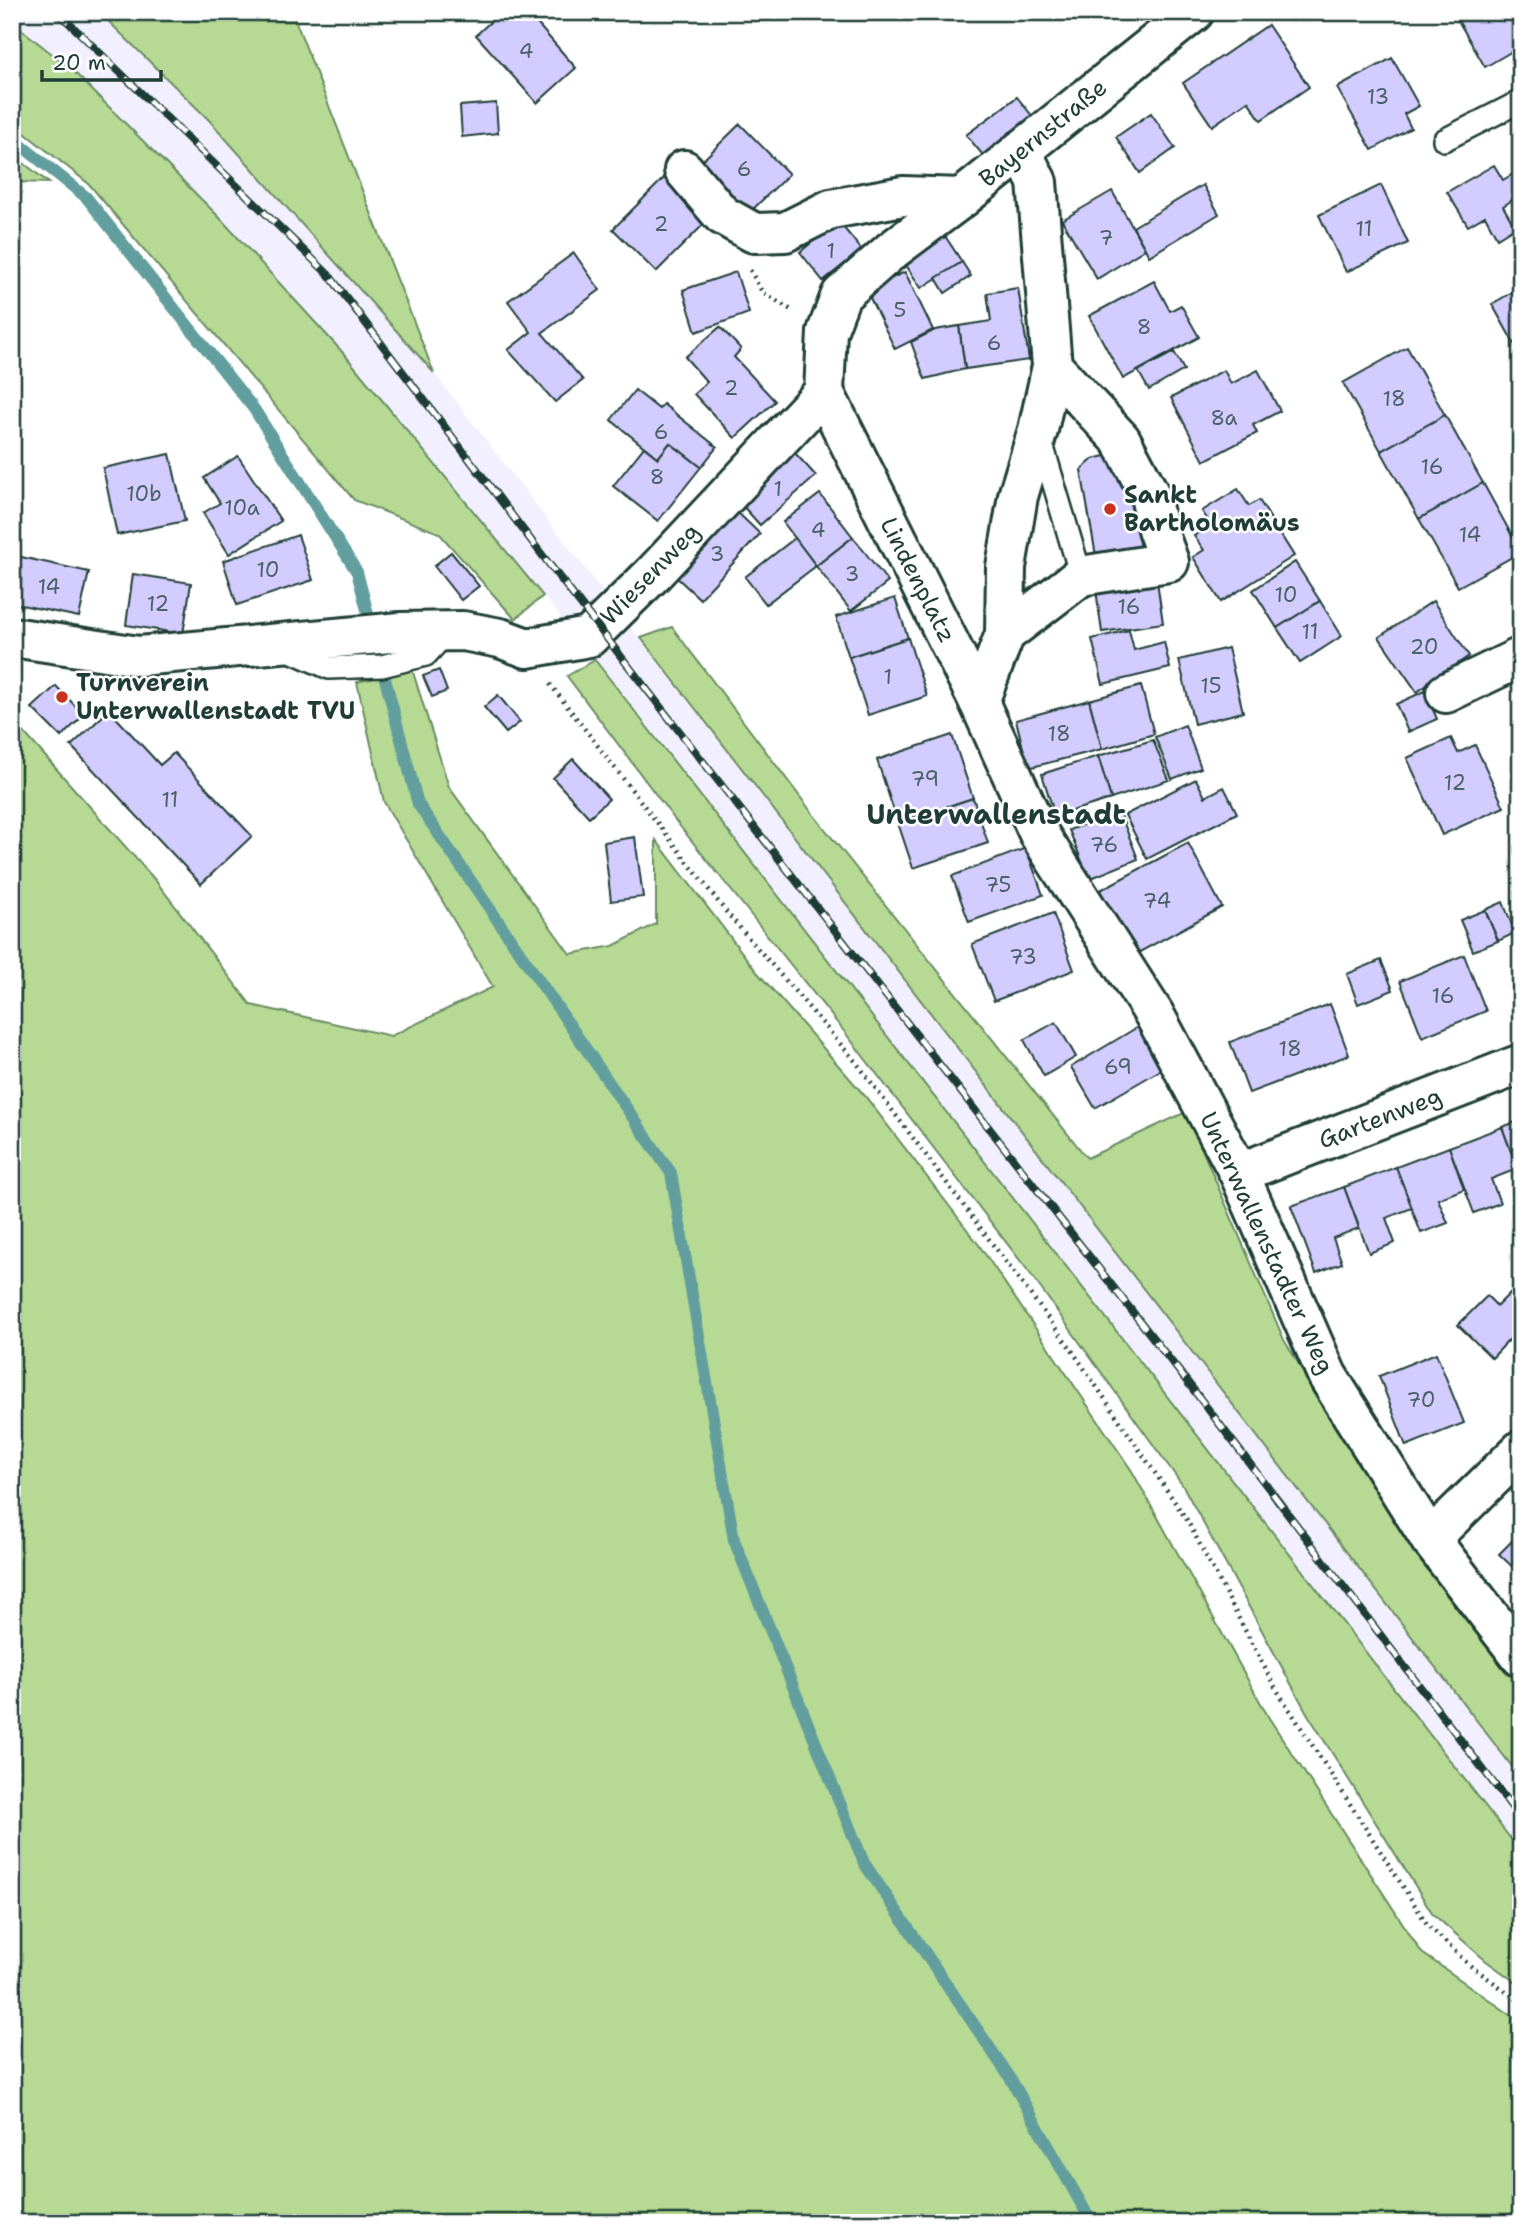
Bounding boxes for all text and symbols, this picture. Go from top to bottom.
house number: 4 [519,37,533,65]
scale bar [42,38,161,82]
text: 20 m [52,49,106,77]
street label: Bayernstraße [972,72,1114,194]
house number: 13 [1367,83,1389,111]
house number: 6 [737,155,751,183]
house number: 2 [654,210,668,238]
house number: 11 [1356,215,1372,243]
house number: 7 [1099,224,1113,252]
house number: 1 [827,237,835,265]
house number: 5 [894,296,906,324]
house number: 8 [1137,313,1151,341]
house number: 6 [987,329,1001,357]
house number: 2 [724,374,738,402]
house number: 18 [1382,385,1406,413]
house number: 8a [1210,404,1238,432]
house number: 6 [654,418,668,446]
house number: 16 [1421,453,1443,481]
house number: 8 [650,463,664,491]
house number: 1 [774,475,782,503]
place label: Sankt Bartholomäus [1124,479,1300,539]
house number: 10b [126,480,162,508]
house number: 10a [224,494,260,522]
marker: Sankt Bartholomäus [1102,501,1118,517]
street label: Lindenplatz [873,512,963,648]
street label: Wiesenweg [593,516,707,632]
house number: 4 [811,516,825,544]
house number: 14 [1459,521,1481,549]
house number: 3 [710,540,724,568]
house number: 10 [257,556,279,584]
house number: 3 [845,560,859,588]
house number: 14 [38,573,60,601]
house number: 10 [1275,581,1297,609]
house number: 12 [147,590,169,618]
house number: 16 [1118,593,1140,621]
house number: 11 [1302,618,1318,646]
house number: 20 [1410,633,1438,661]
house number: 1 [884,663,892,691]
place label: Turnverein Unterwallenstadt TVU [76,667,355,727]
house number: 15 [1200,672,1222,700]
marker: Turnverein Unterwallenstadt TVU [54,689,70,705]
house number: 18 [1047,720,1071,748]
house number: 79 [911,765,939,793]
house number: 12 [1444,769,1466,797]
house number: 11 [162,786,178,814]
district label: Unterwallenstadt [866,795,1126,833]
house number: 76 [1090,831,1118,859]
house number: 75 [985,871,1011,899]
house number: 74 [1143,887,1171,915]
house number: 73 [1009,943,1037,971]
house number: 16 [1432,982,1454,1010]
house number: 18 [1278,1035,1302,1063]
house number: 69 [1104,1053,1132,1081]
street label: Gartenweg [1314,1080,1446,1156]
street label: Unterwallenstadter Weg [1192,1107,1342,1379]
house number: 70 [1407,1386,1435,1414]

